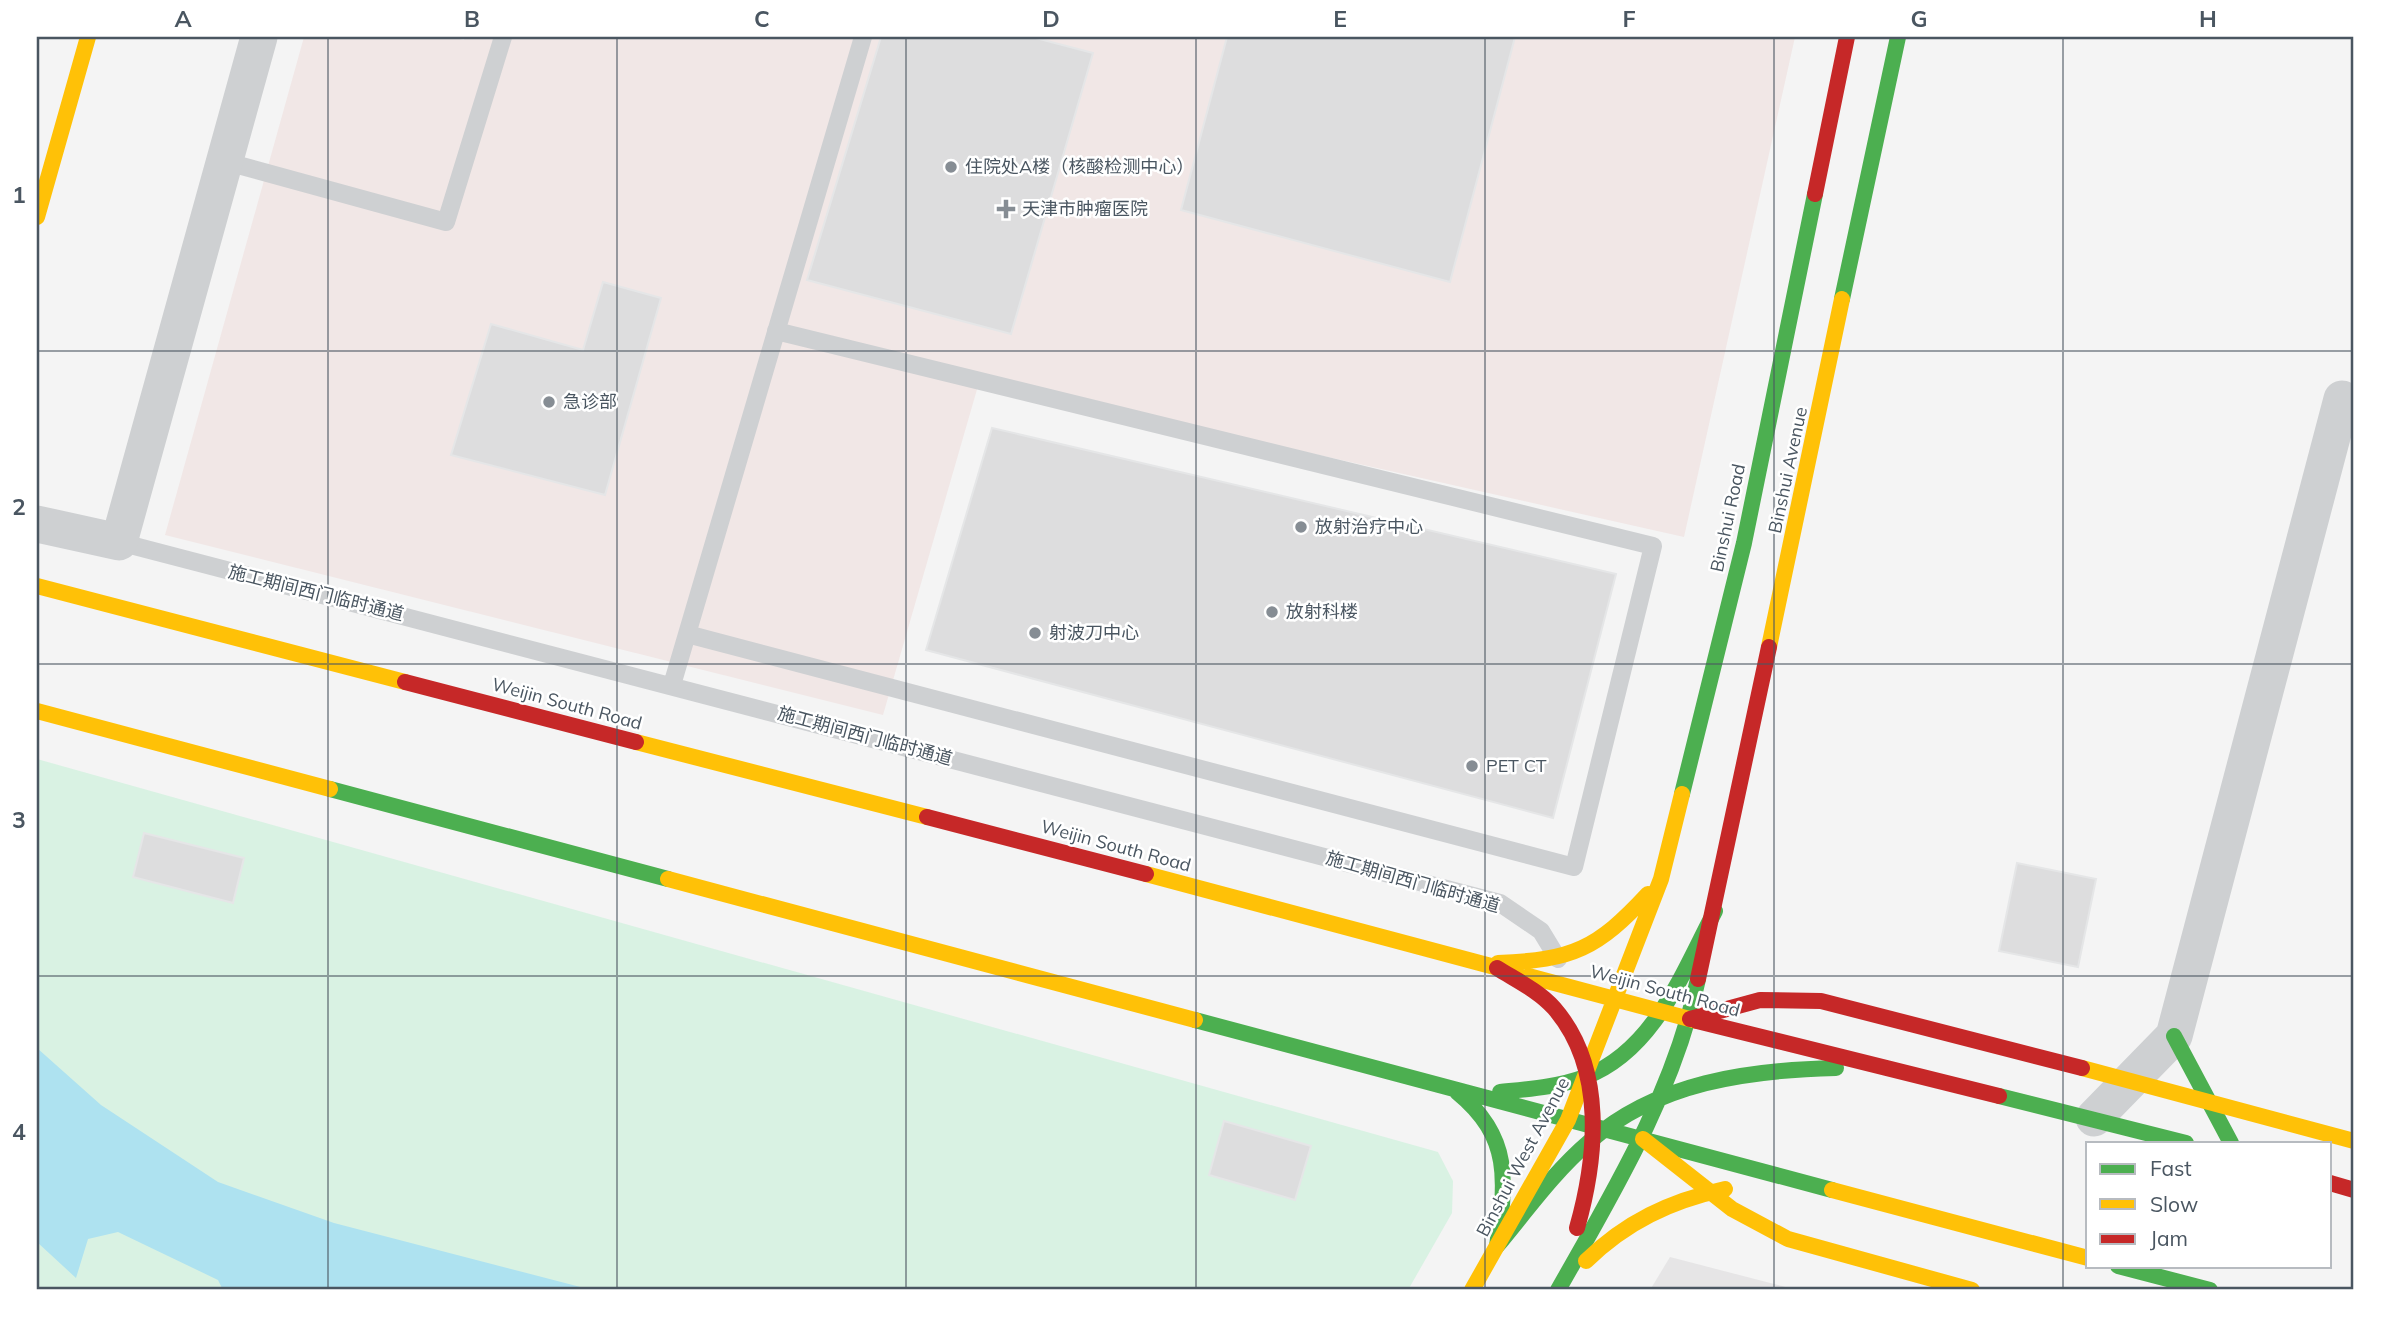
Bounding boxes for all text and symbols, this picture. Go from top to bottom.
text: A [174,4,192,33]
text: B [464,4,480,33]
text: C [754,4,770,33]
text: D [1042,4,1060,33]
text: E [1333,4,1347,33]
text: F [1622,4,1636,33]
text: G [1910,4,1928,33]
text: H [2199,4,2217,33]
place label: 住院处A楼（核酸检测中心） [965,155,1194,178]
marker: 住院处A楼（核酸检测中心） [943,159,959,175]
text: 1 [12,180,26,209]
place label: 天津市肿瘤医院 [1022,197,1148,220]
marker: 天津市肿瘤医院 [996,199,1016,219]
place label: 急诊部 [563,390,617,413]
marker: 急诊部 [541,394,557,410]
street label: Binshui Avenue [1763,405,1812,535]
street label: Binshui Road [1705,462,1750,574]
text: 2 [12,492,26,521]
place label: 放射治疗中心 [1315,515,1423,538]
marker: 放射治疗中心 [1293,519,1309,535]
street label: 施工期间西门临时通道 [226,560,406,625]
place label: 放射科楼 [1286,600,1358,623]
marker: 放射科楼 [1264,604,1280,620]
place label: 射波刀中心 [1049,621,1139,644]
marker: 射波刀中心 [1027,625,1043,641]
street label: Weijin South Road [490,672,645,735]
street label: 施工期间西门临时通道 [775,701,955,770]
place label: PET CT [1486,754,1547,777]
marker: PET CT [1464,758,1480,774]
text: 3 [12,805,26,834]
street label: Weijin South Road [1039,814,1194,877]
street label: 施工期间西门临时通道 [1323,846,1503,917]
street label: Weijin South Road [1588,959,1743,1022]
street label: Binshui West Avenue [1471,1073,1574,1240]
text: 4 [12,1117,26,1146]
legend [2086,1142,2332,1268]
text: Fast [2150,1155,2192,1181]
text: Slow [2150,1191,2198,1217]
text: Jam [2150,1225,2188,1251]

